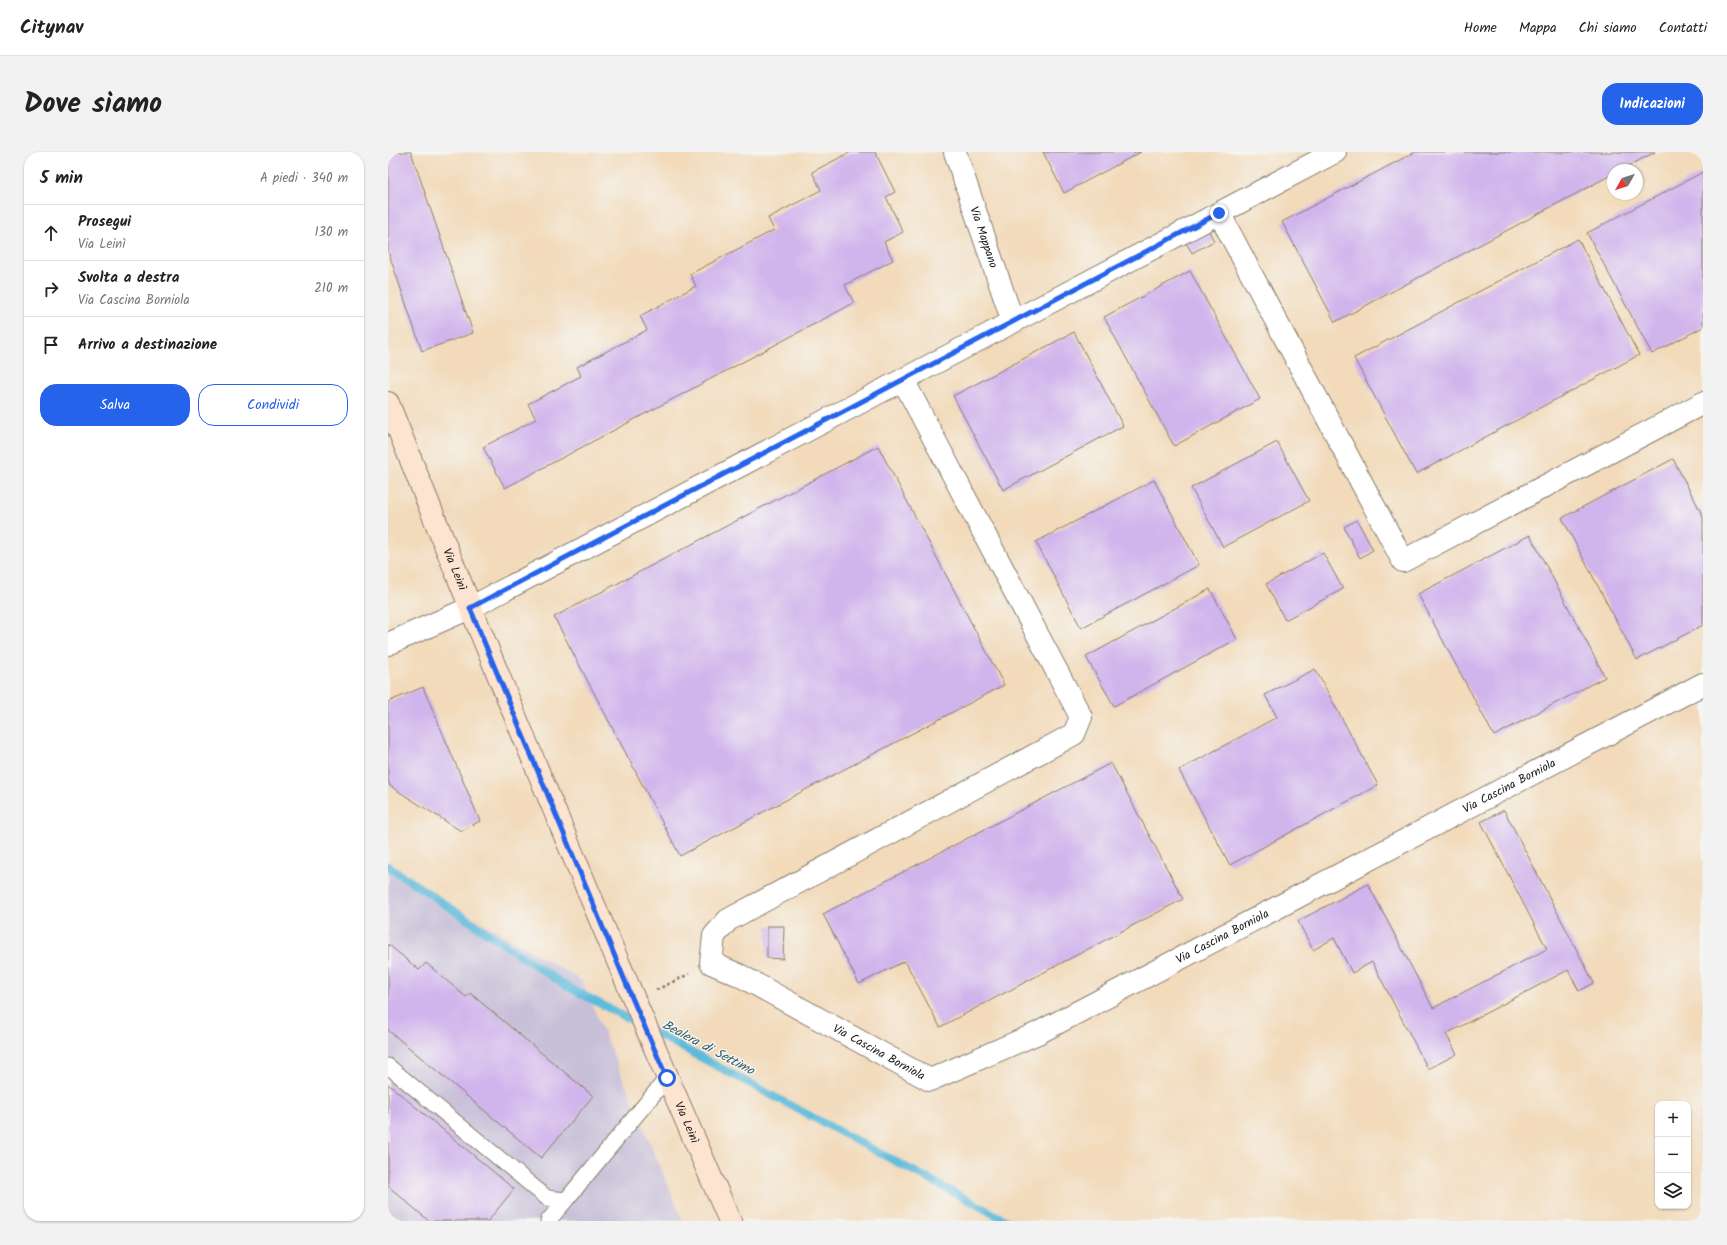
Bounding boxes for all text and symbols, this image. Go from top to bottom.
text: Citynav [20,13,83,43]
text: Home [1464,17,1497,39]
text: Mappa [1519,17,1556,39]
text: Chi siamo [1578,17,1637,39]
text: Contatti [1659,17,1707,39]
text: Dove siamo [24,82,162,127]
button: Indicazioni [1602,83,1703,125]
north arrow [1607,164,1643,200]
text: 5 min [40,165,83,192]
text: A piedi · 340 m [260,168,348,189]
street label: Via Mappano [965,204,1003,270]
route end [1210,204,1228,222]
text: Prosegui [78,210,131,234]
icon: ahead [40,222,62,244]
text: 130 m [314,222,348,243]
text: Via Leinì [78,234,125,255]
text: Svolta a destra [78,266,179,290]
icon: right [40,278,62,300]
text: 210 m [314,278,348,299]
text: Via Cascina Borniola [78,290,190,311]
text: Arrivo a destinazione [78,333,217,357]
icon: arrive [40,334,62,356]
button: Salva [40,384,190,426]
button: Condividi [198,384,348,426]
street label: Via Leinì [438,545,472,594]
street label: Via Cascina Borniola [1459,753,1559,818]
street label: Via Cascina Borniola [1172,904,1273,969]
water label: Bealera di Settimo [658,1015,759,1082]
street label: Via Cascina Borniola [829,1019,929,1085]
route start [658,1069,676,1087]
street label: Via Leinì [670,1098,705,1147]
map controls [1655,1101,1691,1209]
button: + [1655,1101,1691,1137]
button: − [1655,1137,1691,1173]
button: layers [1655,1173,1691,1209]

